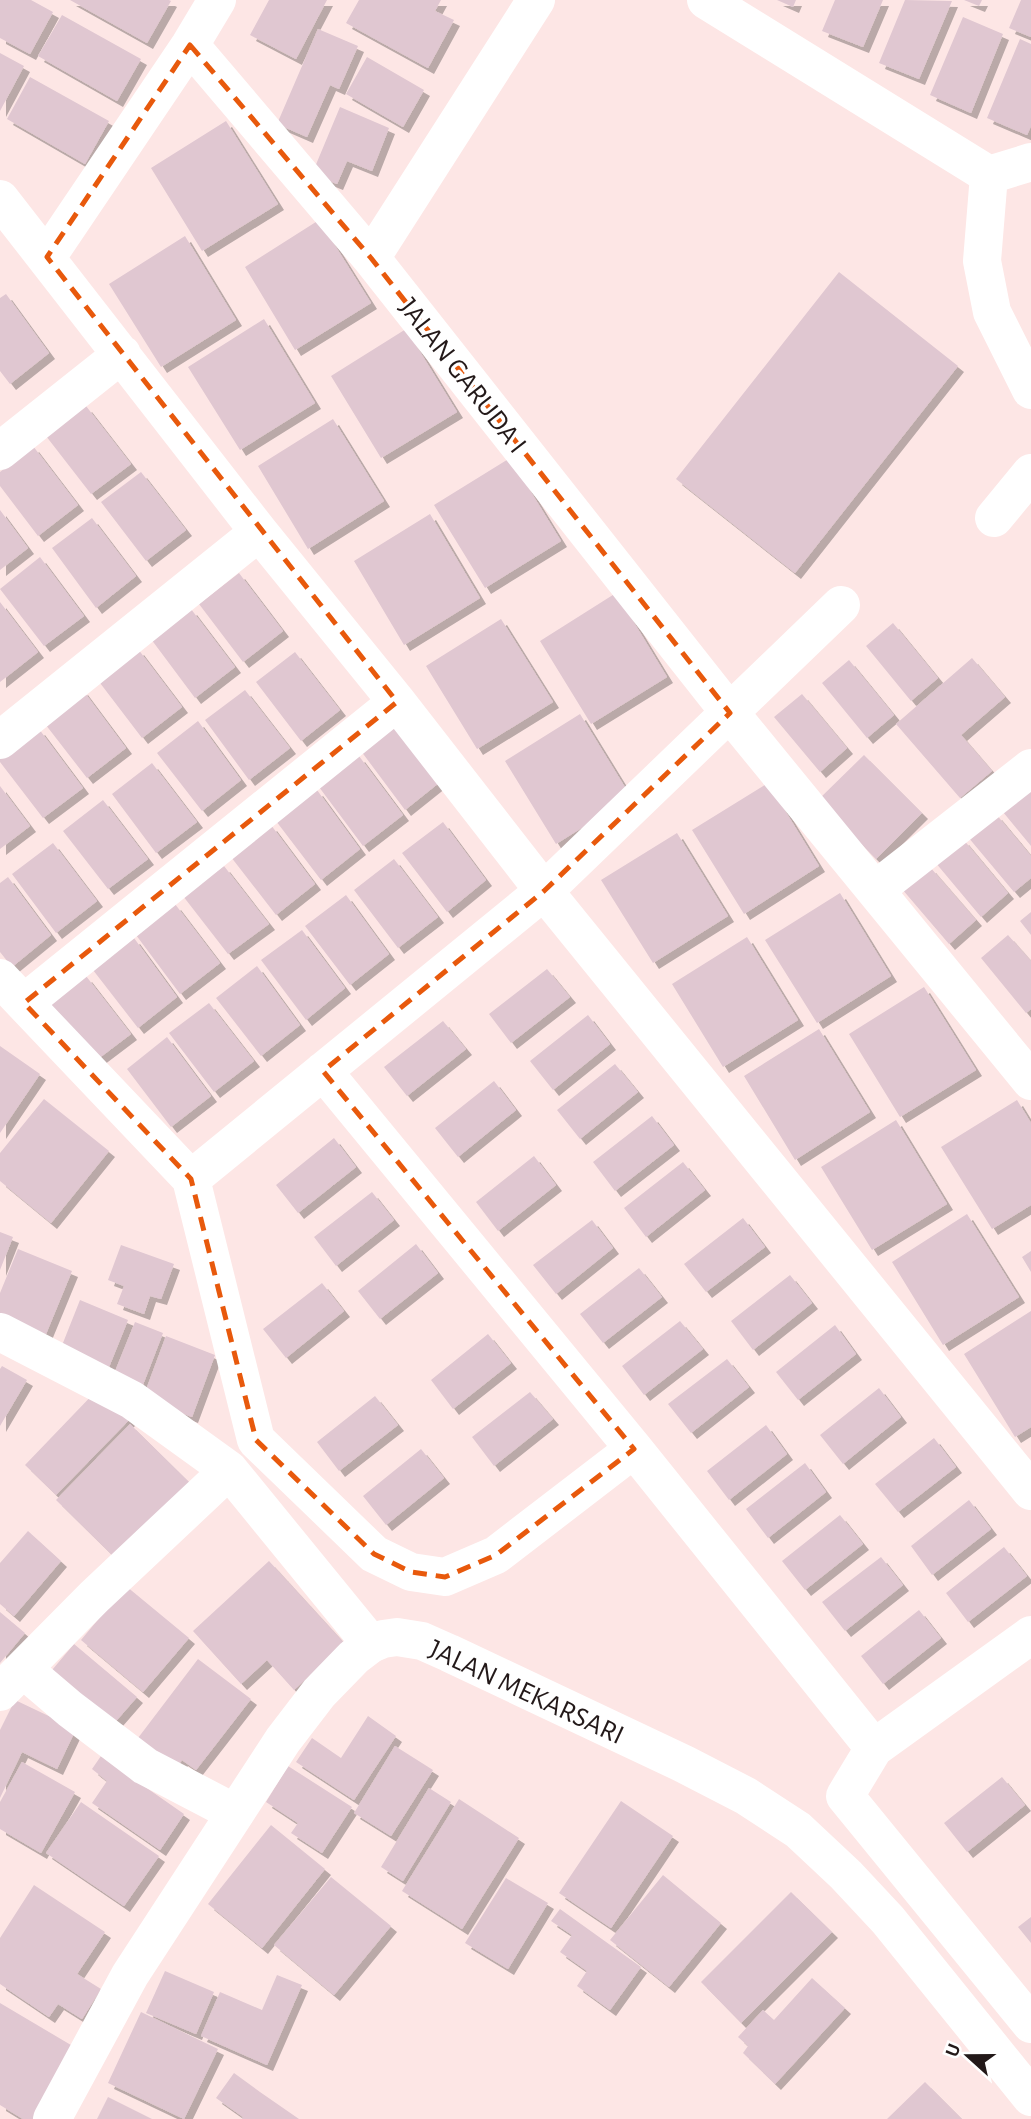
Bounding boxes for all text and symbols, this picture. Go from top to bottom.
street label: JALAN GARUDA I [394,294,531,459]
street label: JALAN MEKARSARI [424,1635,628,1750]
north arrow [933,2021,1003,2091]
text: U [942,2041,965,2060]

